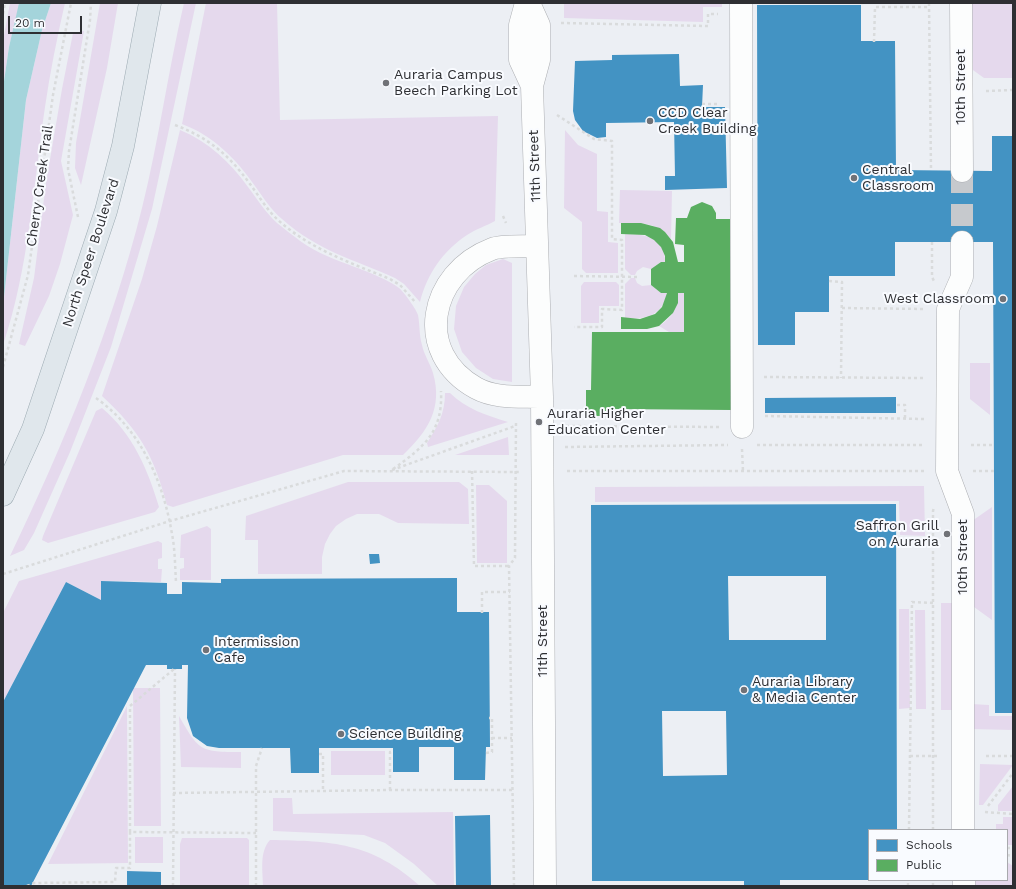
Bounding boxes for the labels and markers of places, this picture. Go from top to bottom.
place label: Auraria Campus Beech Parking Lot [394,67,518,100]
marker: Auraria Campus Beech Parking Lot [381,78,391,88]
place label: CCD Clear Creek Building [658,105,756,138]
marker: CCD Clear Creek Building [645,116,655,126]
place label: Central Classroom [862,162,934,194]
marker: Central Classroom [849,173,859,183]
place label: West Classroom [884,291,995,307]
marker: West Classroom [998,294,1008,304]
place label: Auraria Higher Education Center [547,406,666,438]
marker: Auraria Higher Education Center [534,417,544,427]
place label: Saffron Grill on Auraria [856,518,939,550]
marker: Saffron Grill on Auraria [942,529,952,539]
place label: Intermission Cafe [214,634,299,666]
marker: Intermission Cafe [201,645,211,655]
place label: Auraria Library & Media Center [752,674,857,706]
marker: Auraria Library & Media Center [739,685,749,695]
place label: Science Building [349,726,461,742]
marker: Science Building [336,729,346,739]

